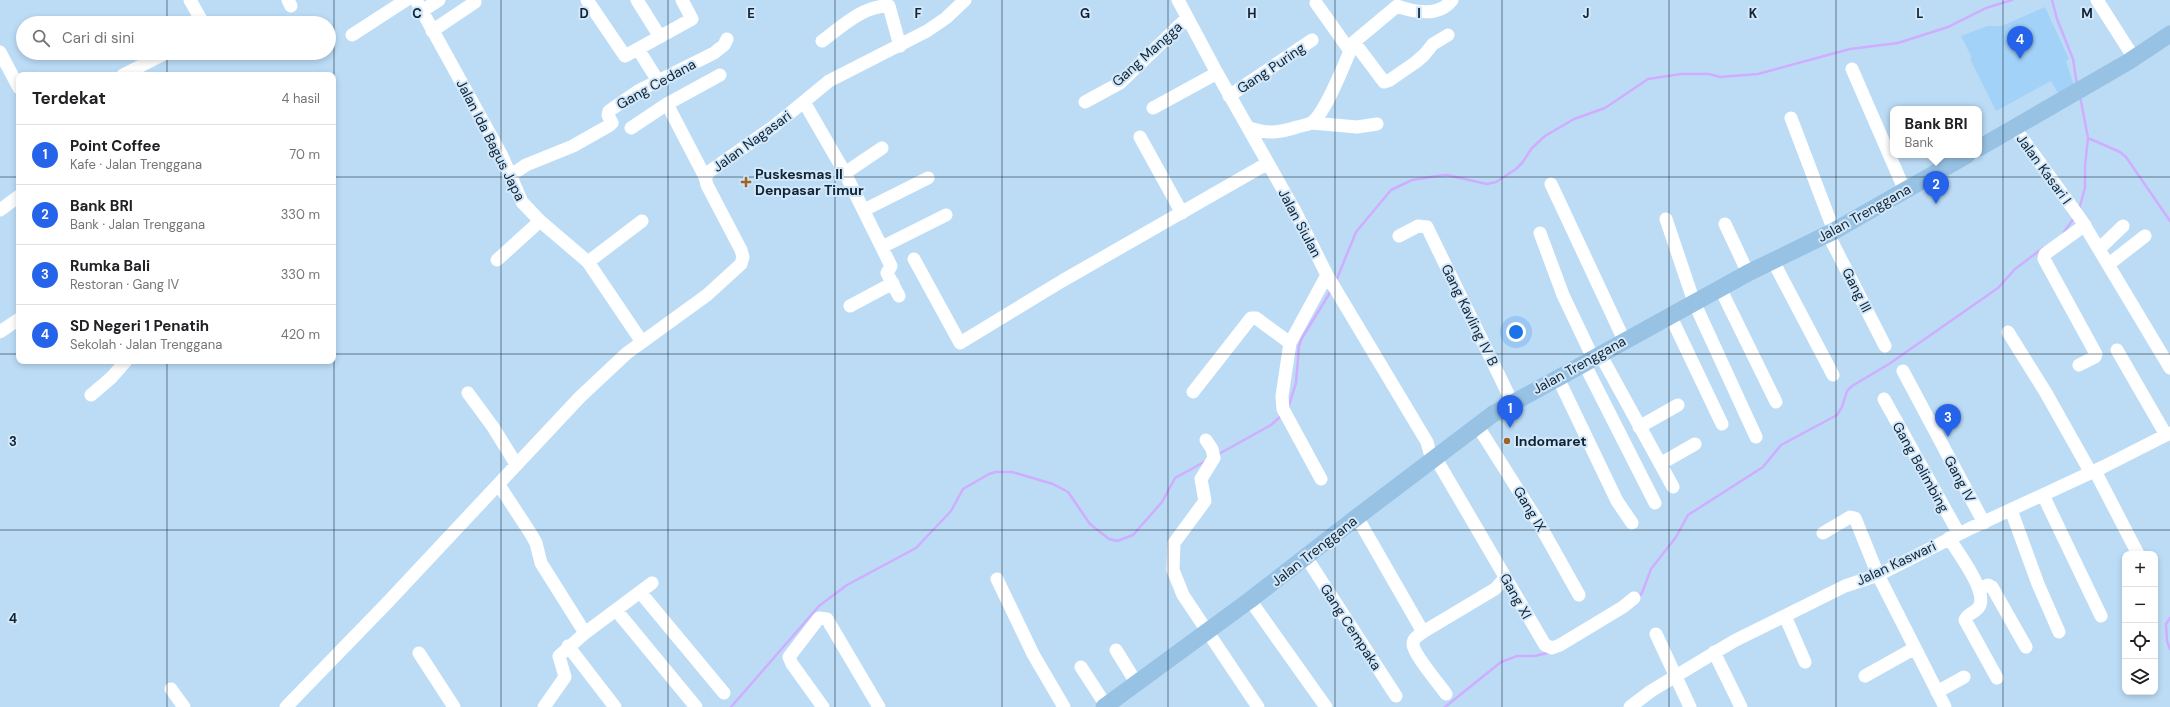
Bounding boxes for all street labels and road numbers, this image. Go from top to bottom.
street label: Gang Mangga [1108,18,1186,90]
street label: Gang Puring [1233,39,1309,97]
street label: Gang Cedana [613,55,699,113]
street label: Jalan Ida Bagus Japa [453,76,529,204]
street label: Jalan Nagasari [709,106,795,176]
street label: Jalan Kasari I [2012,130,2076,208]
street label: Jalan Trenggana [1814,180,1914,246]
street label: Jalan Siulan [1274,185,1326,261]
street label: Gang Kavling IV B [1438,261,1502,369]
street label: Gang III [1838,265,1876,315]
street label: Jalan Trenggana [1529,332,1629,398]
street label: Gang Belimbing [1889,418,1953,516]
street label: Gang IV [1940,453,1980,506]
street label: Gang IX [1510,483,1550,535]
street label: Jalan Trenggana [1267,512,1361,590]
street label: Jalan Kaswari [1853,537,1939,589]
street label: Gang XI [1496,570,1536,622]
street label: Gang Cempaka [1316,580,1386,674]

